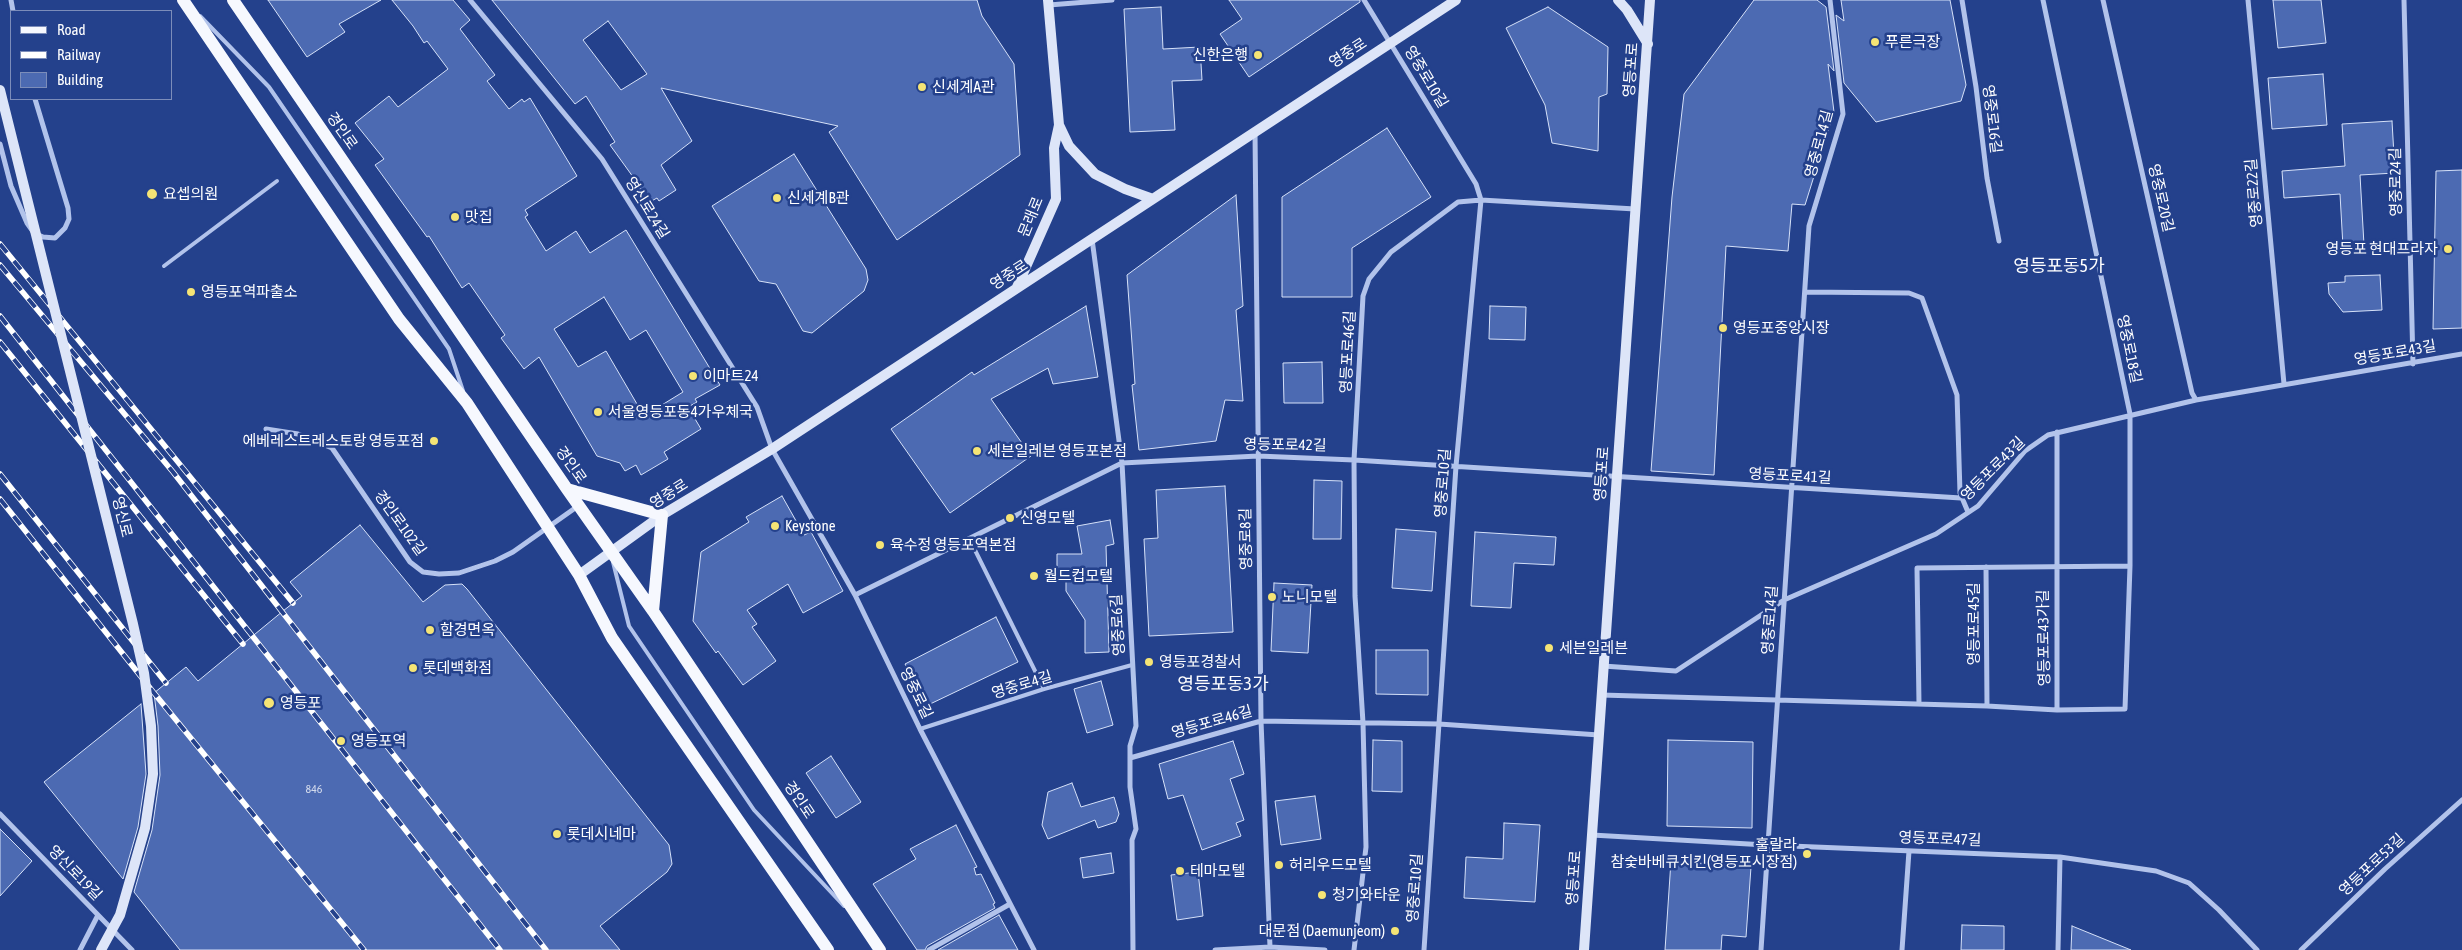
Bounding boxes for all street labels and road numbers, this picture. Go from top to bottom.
street label: 영중로 [1326,34,1370,72]
street label: 영등포로 [1620,42,1642,98]
street label: 영중로10길 [1400,43,1452,111]
street label: 영중로16길 [1979,84,2005,154]
street label: 영중로14길 [1801,108,1837,180]
street label: 경인로 [323,109,361,153]
street label: 영중로24길 [2386,147,2406,217]
street label: 영중로22길 [2242,158,2266,228]
street label: 영중로20길 [2144,162,2178,234]
street label: 영신로24길 [621,174,673,242]
street label: 문래로 [1015,194,1047,240]
street label: 영중로 [987,256,1031,294]
street label: 영등포로46길 [1337,310,1359,394]
street label: 영중로18길 [2113,313,2145,385]
street label: 영등포로43길 [2353,337,2437,369]
street label: 영등포로43길 [1957,433,2029,505]
street label: 영등포로42길 [1243,435,1327,455]
street label: 경인로 [552,443,590,487]
street label: 영등포로 [1591,446,1613,502]
street label: 영중로10길 [1432,448,1454,518]
street label: 영등포로41길 [1748,465,1832,487]
street label: 영중로 [647,475,691,513]
street label: 경인로102길 [370,487,430,559]
street label: 영신로 [108,495,136,539]
street label: 영중로8길 [1236,508,1256,570]
street label: 영등포로45길 [1965,582,1983,666]
street label: 영중로14길 [1759,585,1781,655]
street label: 영등포로43가길 [2034,589,2054,687]
street label: 영중로6길 [1107,593,1129,657]
street label: 영중로길 [896,664,936,722]
street label: 영중로4길 [990,667,1054,703]
street label: 영등포로46길 [1170,702,1254,742]
street label: 경인로 [780,778,818,822]
street label: 영등포로47길 [1898,829,1982,849]
street label: 영등포로53길 [2335,830,2409,900]
street label: 영신로19길 [44,842,106,904]
street label: 영등포로 [1563,850,1585,906]
street label: 영중로10길 [1404,853,1426,923]

